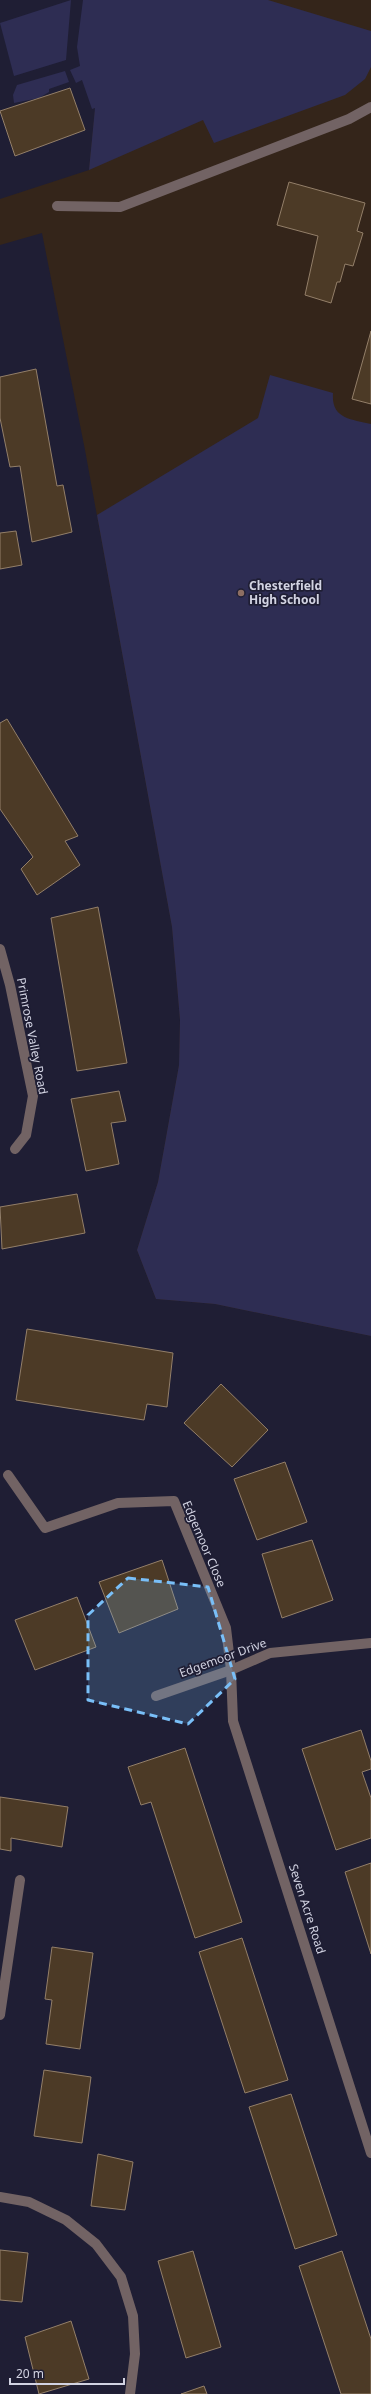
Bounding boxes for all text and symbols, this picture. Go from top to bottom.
place label: Chesterfield High School [249,577,322,608]
marker: Chesterfield High School [236,588,246,598]
street label: Primrose Valley Road [13,976,52,1096]
street label: Edgemoor Close [179,1498,230,1590]
street label: Edgemoor Drive [177,1634,269,1681]
street label: Seven Acre Road [285,1862,330,1956]
scale bar [10,2360,124,2386]
text: 20 m [16,2365,44,2382]

